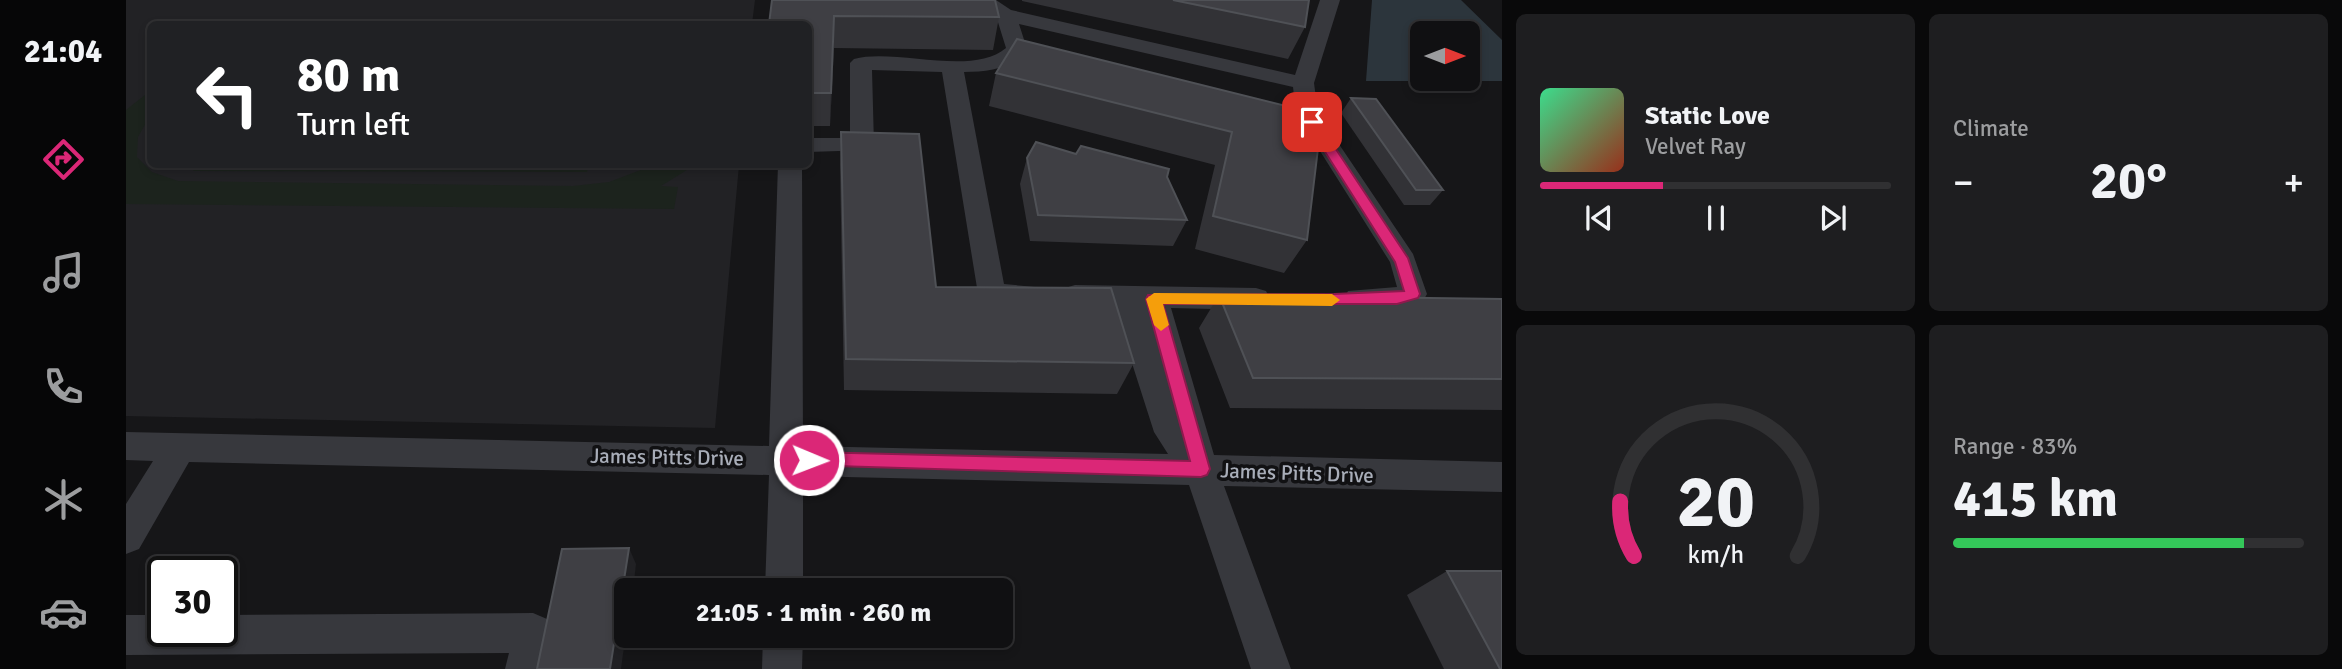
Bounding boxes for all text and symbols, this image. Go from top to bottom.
north arrow [1410,21,1480,91]
map controls [1410,21,1480,91]
text: 21:04 [24,32,102,71]
text: 80 m [297,45,400,105]
icon: left [182,49,273,140]
pin [1282,92,1342,152]
text: Static Love [1645,100,1770,132]
icon: arrive [1293,103,1331,141]
text: Turn left [297,105,410,144]
text: Climate [1953,114,2029,143]
text: Velvet Ray [1645,132,1746,161]
icon: directions [39,135,88,184]
text: 20° [2090,149,2167,213]
text: − [1953,159,1974,206]
text: + [2283,159,2304,206]
icon: previous [1580,199,1618,237]
icon: pause [1697,199,1735,237]
icon: next [1814,199,1852,237]
icon: music [39,248,88,297]
icon: phone [39,362,88,411]
position arrow [772,423,846,497]
text: Range · 83% [1953,432,2077,461]
street label: James Pitts Drive [590,443,744,471]
street label: James Pitts Drive [1220,457,1374,489]
text: 20 [1676,458,1755,547]
text: 415 km [1953,467,2118,531]
icon: climate [39,475,88,524]
text: km/h [1687,539,1744,570]
speed limit sign: 30 [147,556,238,647]
icon: car [39,588,88,637]
text: 21:05 · 1 min · 260 m [696,597,931,629]

